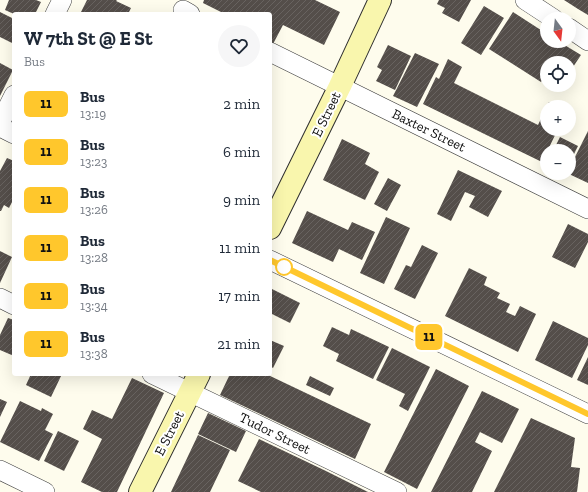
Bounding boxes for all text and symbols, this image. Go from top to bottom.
north arrow [540,12,576,48]
map controls [540,12,576,180]
button: heart [218,25,260,67]
text: W 7th St @ E St [24,27,153,50]
text: Bus [24,54,45,69]
button: locate [540,56,576,92]
text: Bus [80,88,105,106]
street label: E Street [308,88,345,140]
text: 11 [40,95,52,112]
text: 2 min [223,95,260,113]
button: + [540,100,576,136]
street label: Baxter Street [389,105,469,156]
text: 13:19 [80,106,106,121]
text: Bus [80,136,105,154]
text: 11 [40,143,52,160]
text: 6 min [223,143,260,161]
button: − [540,144,576,180]
text: 13:23 [80,154,107,169]
text: Bus [80,184,105,202]
text: 11 [40,191,52,208]
text: 9 min [223,191,260,209]
text: 13:26 [80,202,108,217]
text: Bus [80,232,105,250]
text: 11 [40,239,52,256]
text: 11 min [219,239,260,257]
text: 13:28 [80,250,108,265]
unlabelled marker [275,258,293,276]
text: Bus [80,280,105,298]
text: 11 [40,287,52,304]
text: 17 min [218,287,260,305]
text: 13:34 [80,298,108,313]
line badge: 11 [411,324,447,350]
text: Bus [80,328,105,346]
text: 11 [423,328,435,345]
text: 11 [40,335,52,352]
text: 21 min [217,335,260,353]
text: 13:38 [80,346,108,361]
street label: E Street [151,407,188,459]
street label: Tudor Street [236,409,314,458]

